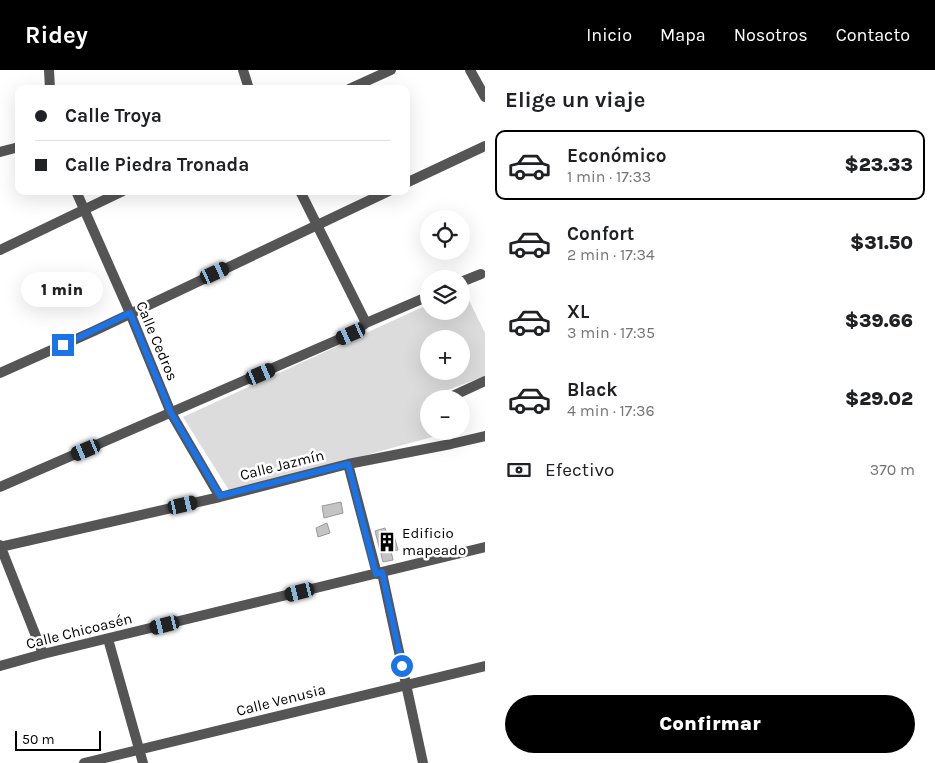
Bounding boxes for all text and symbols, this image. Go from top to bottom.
text: Ridey [25,21,88,49]
text: Inicio [586,24,632,46]
text: Mapa [660,24,706,46]
text: Nosotros [734,24,808,46]
text: Contacto [836,24,910,46]
text: Elige un viaje [505,87,645,113]
text: Calle Troya [65,105,162,127]
icon: car [507,143,552,188]
text: Económico [567,145,667,167]
text: Calle Piedra Tronada [65,154,249,176]
text: $23.33 [845,154,913,176]
text: 1 min · 17:33 [567,167,651,186]
map controls [420,210,470,440]
button: locate [420,210,470,260]
icon: car [507,221,552,266]
text: Confort [567,223,634,245]
text: $31.50 [850,232,913,254]
text: 2 min · 17:34 [567,245,655,264]
car [198,260,231,286]
button: layers [420,270,470,320]
callout: 1 min [22,272,104,308]
text: 1 min [41,280,83,299]
street label: Calle Cedros [132,299,182,383]
icon: car [507,299,552,344]
text: XL [567,301,589,323]
text: $39.66 [845,310,913,332]
car [334,321,367,347]
text: 3 min · 17:35 [567,323,655,342]
button: + [420,330,470,380]
route end [52,334,74,356]
car [244,361,277,387]
icon: car [507,377,552,422]
text: Black [567,379,618,401]
text: $29.02 [845,388,913,410]
button: − [420,390,470,440]
text: 4 min · 17:36 [567,401,655,420]
car [69,437,102,463]
street label: Calle Jazmín [238,446,326,484]
icon: cash [505,456,533,484]
text: Efectivo [545,459,614,481]
text: 370 m [870,460,915,479]
car [166,494,199,516]
place label: Edificio mapeado [402,524,466,559]
building icon: Edificio mapeado [376,531,398,553]
car [283,581,316,603]
street label: Calle Chicoasén [24,609,134,653]
car [148,614,181,636]
route start [391,655,413,677]
street label: Calle Venusia [234,680,328,720]
button: Confirmar [505,695,915,753]
scale bar [15,728,101,751]
text: 50 m [22,731,55,748]

